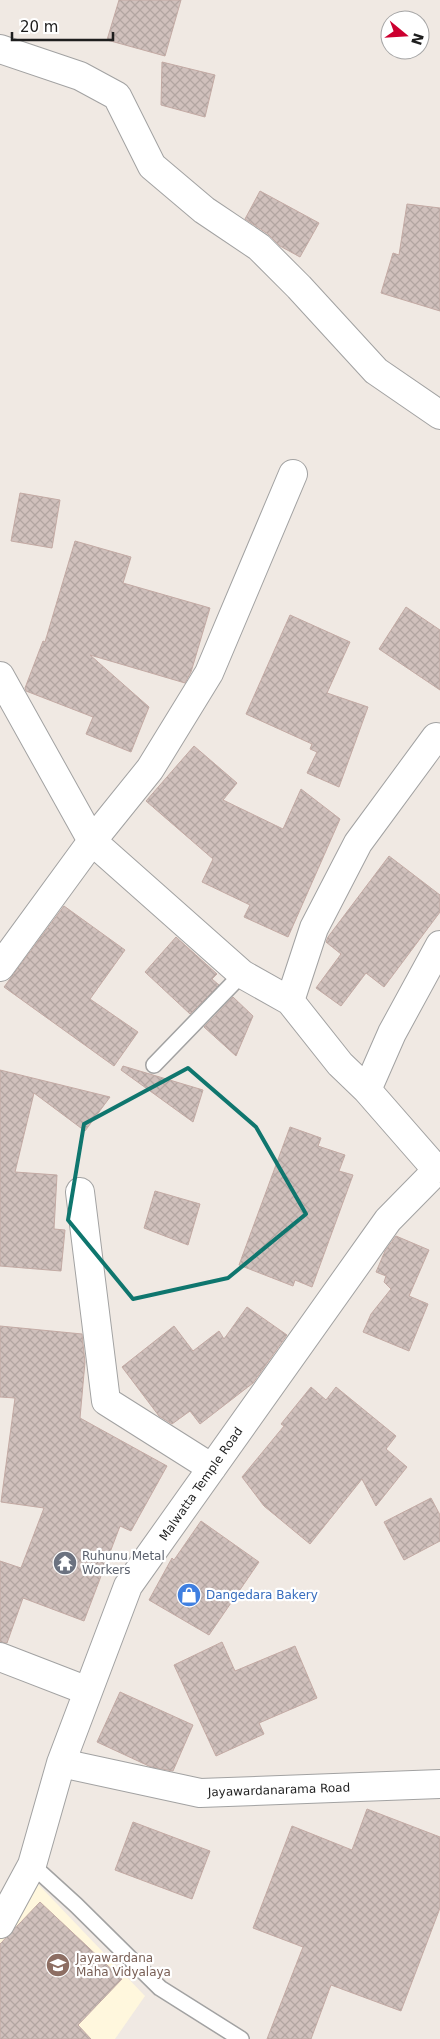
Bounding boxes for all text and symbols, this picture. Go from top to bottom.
scale bar [12,10,114,42]
north arrow [380,10,430,60]
text: 20 m [20,18,58,36]
text: N [408,31,427,47]
street label: Malwatta Temple Road [156,1425,246,1543]
place label: Ruhunu Metal Workers [82,1549,165,1577]
temple icon: Ruhunu Metal Workers [52,1550,78,1576]
shop icon: Dangedara Bakery [176,1582,202,1608]
place label: Dangedara Bakery [206,1588,318,1602]
street label: Jayawardanarama Road [207,1781,350,1800]
place label: Jayawardana Maha Vidyalaya [75,1951,171,1979]
school or university icon: Jayawardana Maha Vidyalaya [45,1952,71,1978]

